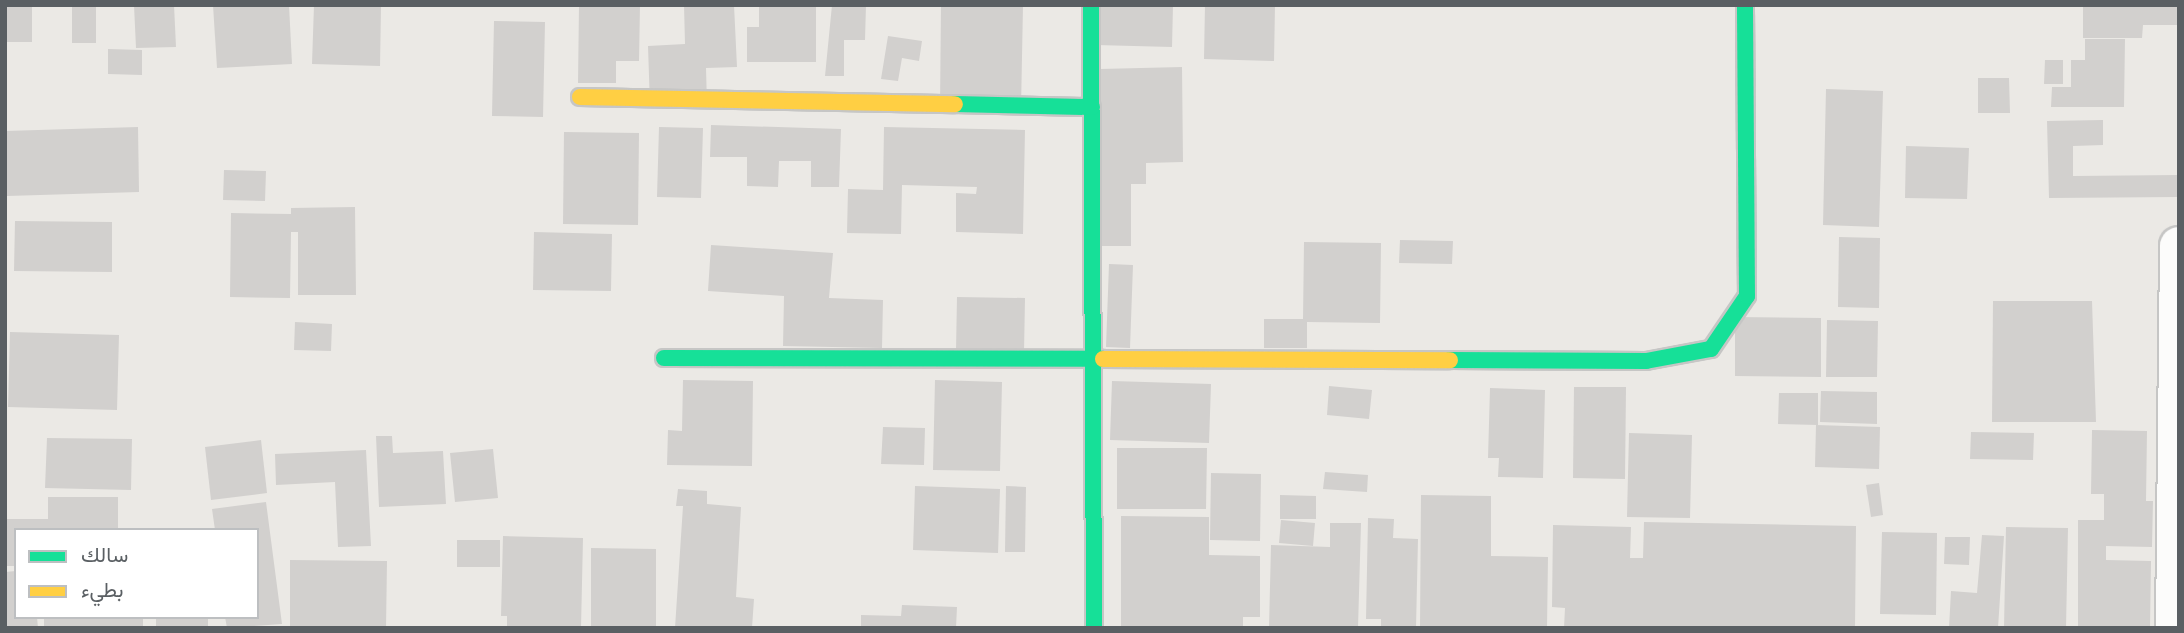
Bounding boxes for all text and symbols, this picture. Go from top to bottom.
legend [14,528,259,619]
text: سالك [81,542,128,567]
text: بطيء [81,577,124,602]

